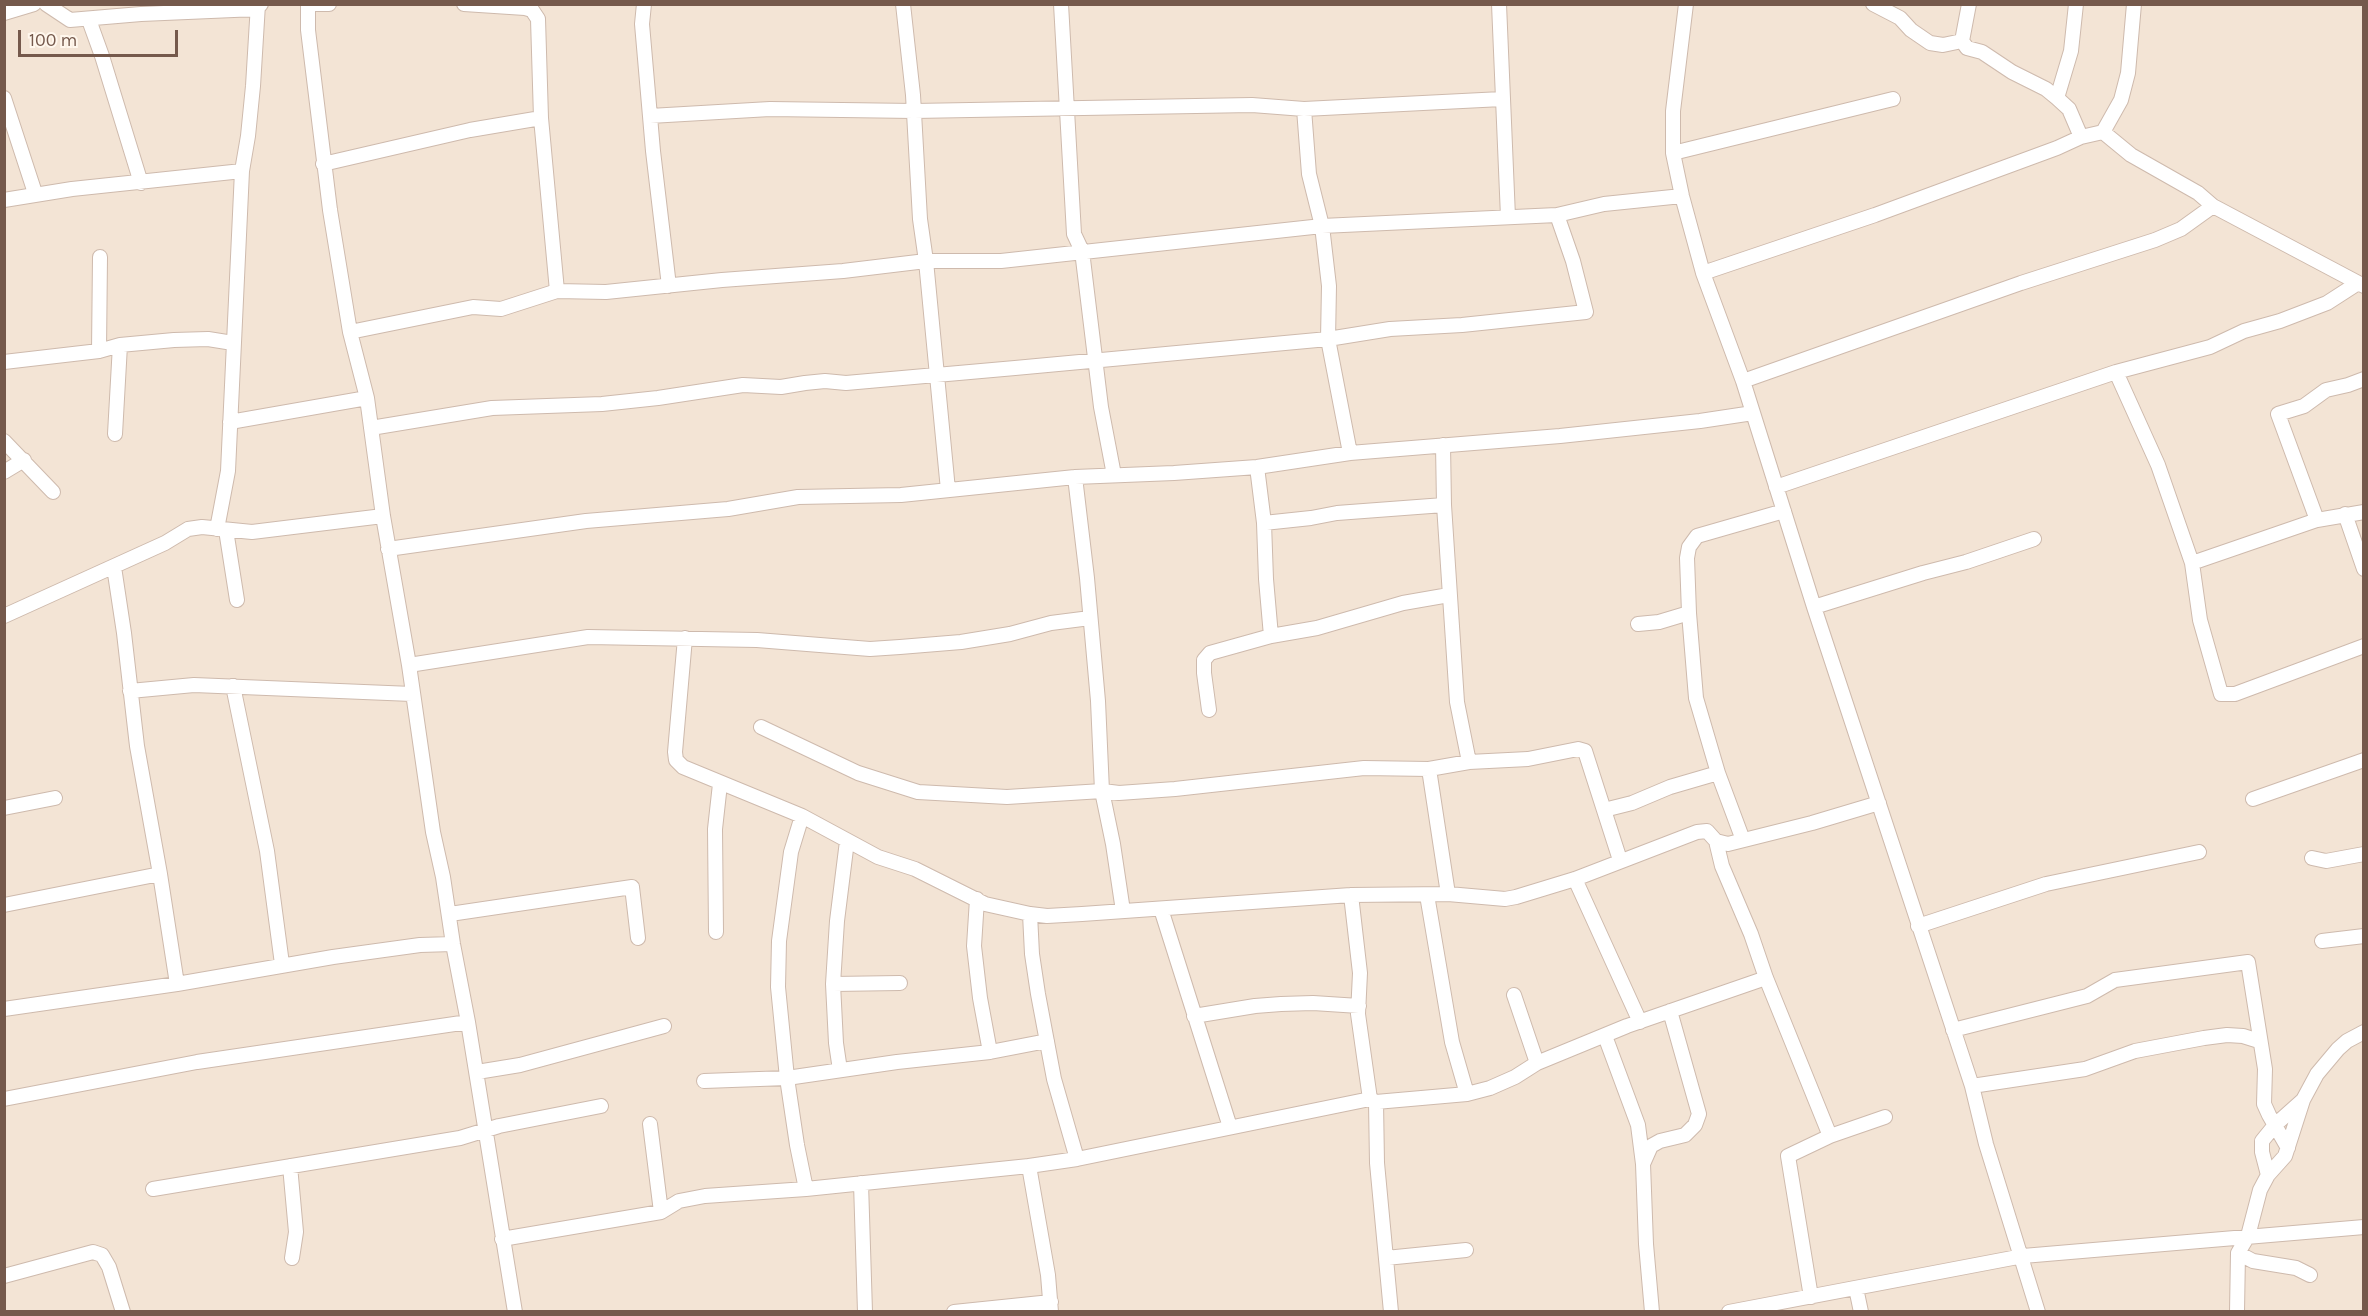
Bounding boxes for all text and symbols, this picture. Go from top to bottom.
scale bar [21,18,182,56]
text: 100 m [29,29,77,51]

